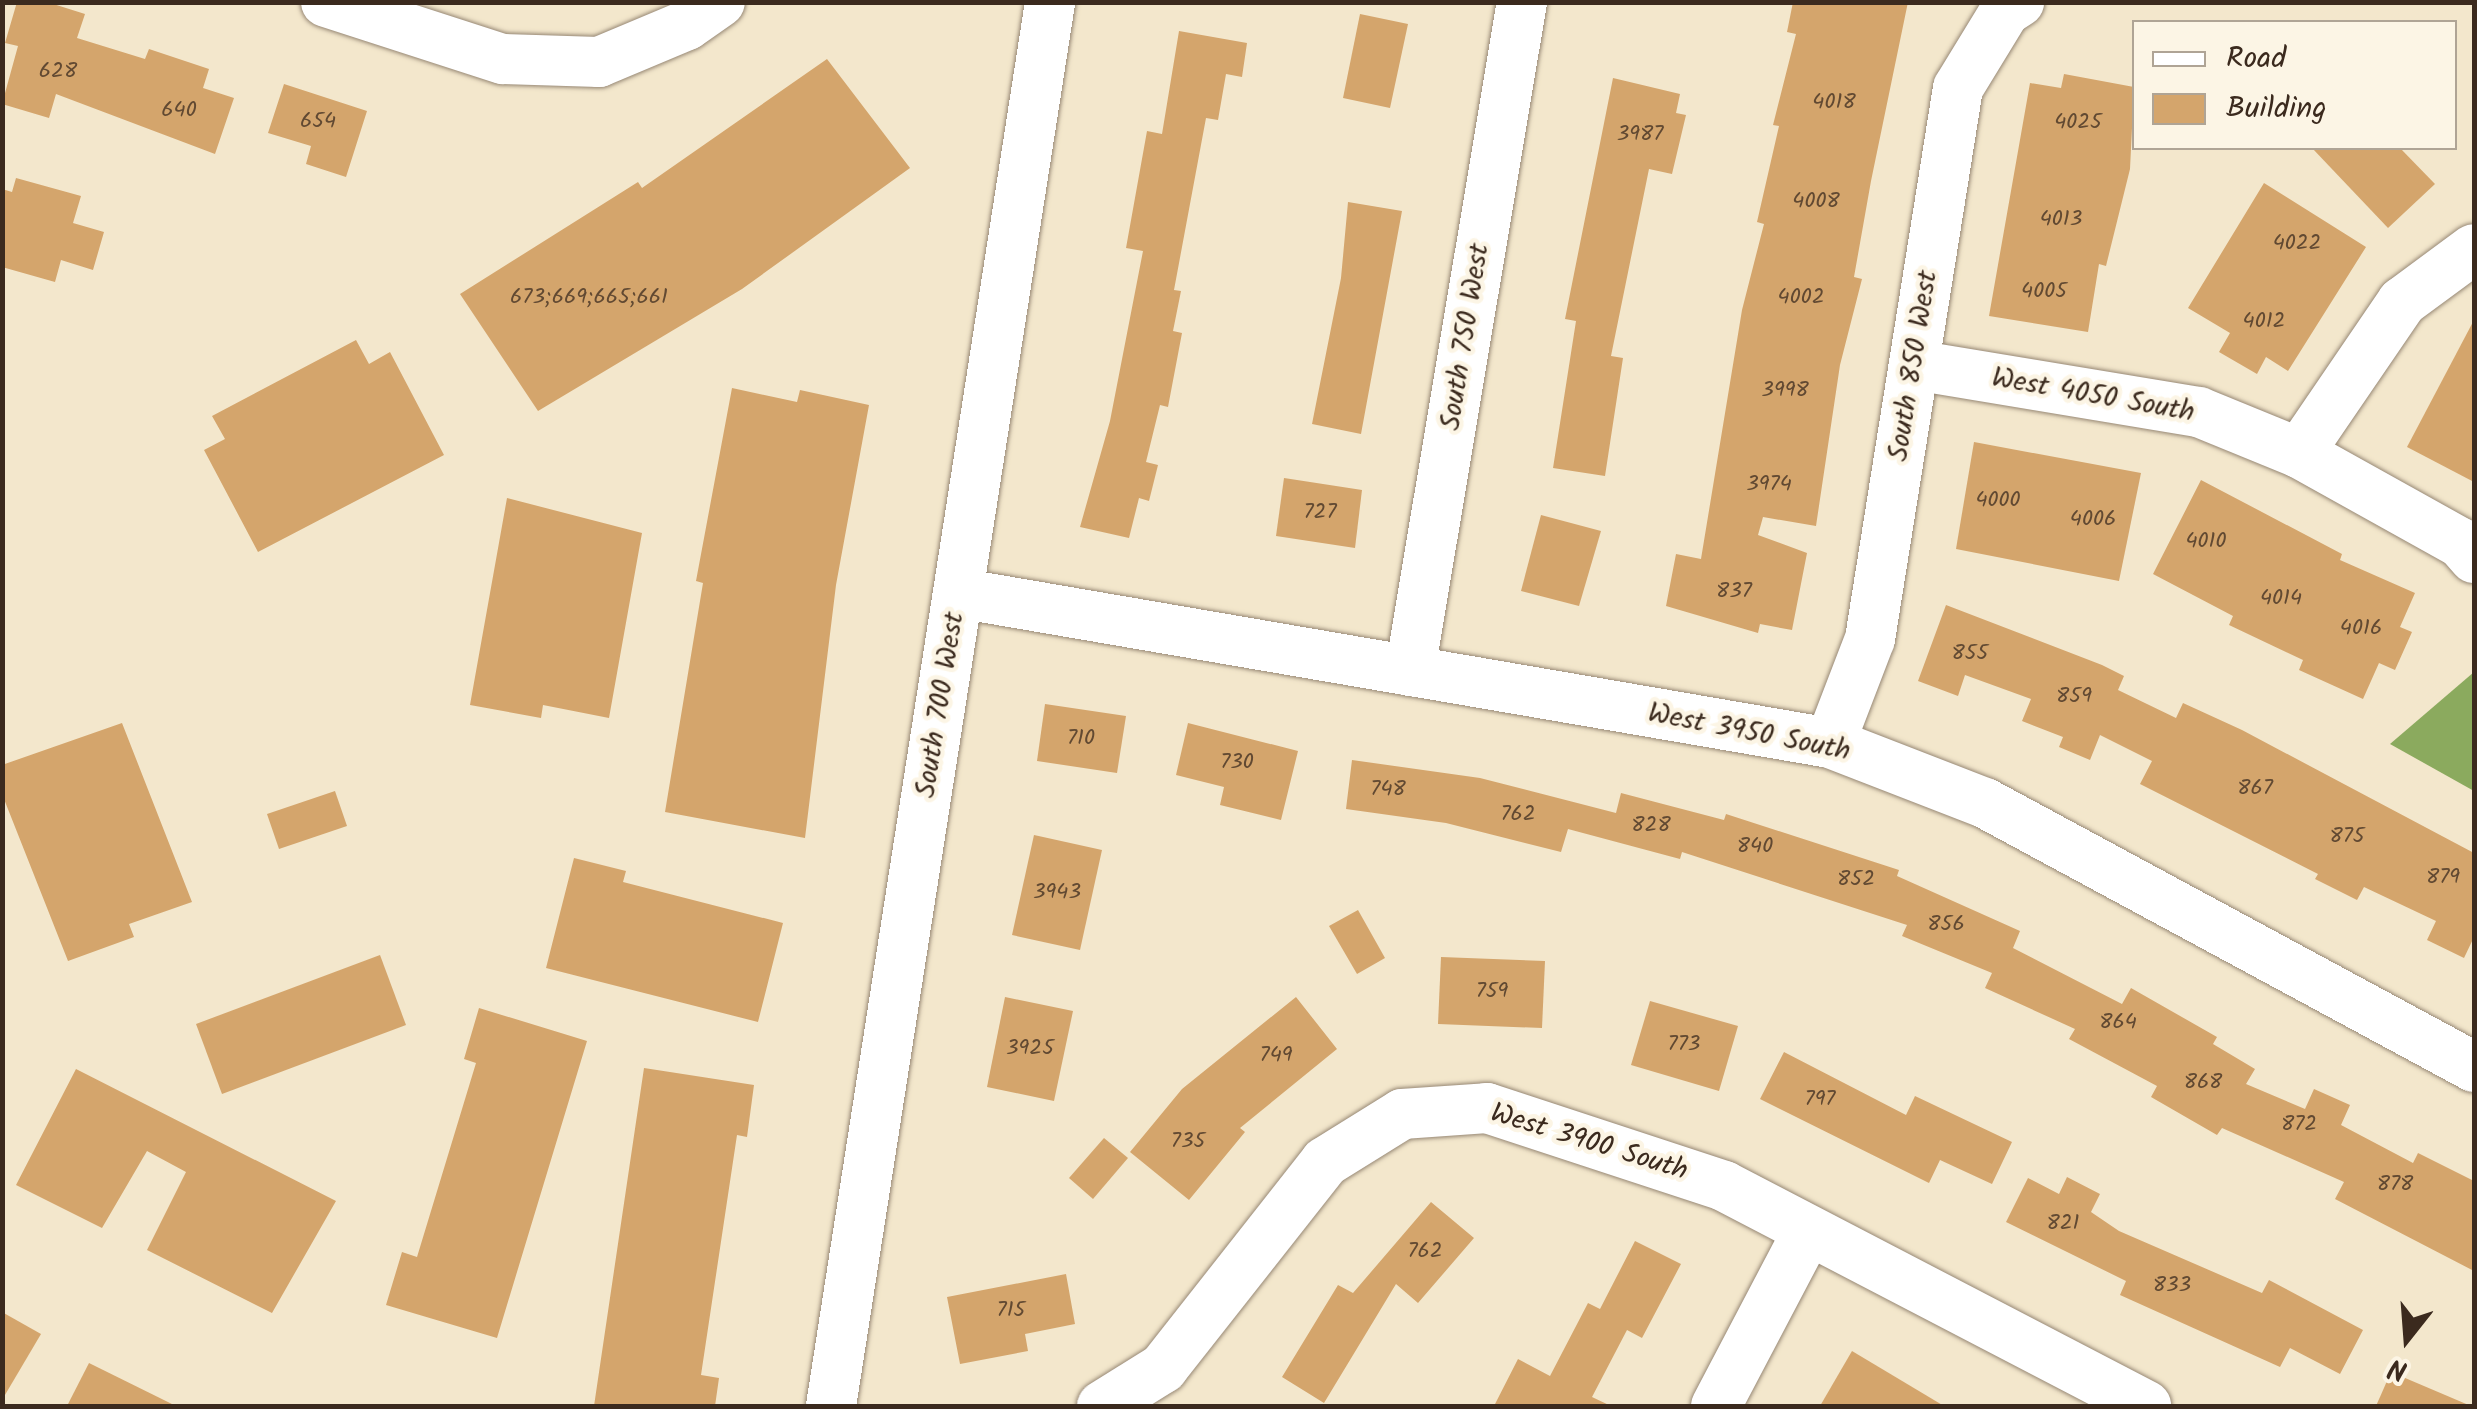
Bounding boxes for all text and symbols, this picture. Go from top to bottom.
legend [2132,20,2457,150]
text: Road [2226,35,2286,83]
house number: 628 [39,59,77,85]
text: Building [2226,85,2326,133]
house number: 4018 [1812,90,1856,116]
house number: 640 [161,98,197,124]
house number: 654 [300,109,336,135]
house number: 4025 [2054,110,2102,136]
house number: 3987 [1617,122,1663,148]
house number: 4008 [1792,189,1840,215]
house number: 4013 [2040,207,2082,233]
house number: 4022 [2273,231,2321,257]
street label: South 750 West [1435,241,1497,433]
street label: South 850 West [1882,268,1946,464]
house number: 4005 [2021,279,2067,305]
house number: 673;669;665;661 [510,285,668,311]
house number: 4002 [1778,285,1824,311]
house number: 4012 [2243,309,2285,335]
street label: West 4050 South [1989,362,2197,430]
house number: 3998 [1761,378,1809,404]
house number: 3974 [1746,472,1792,498]
house number: 4000 [1975,488,2021,514]
house number: 727 [1303,500,1337,526]
house number: 4006 [2070,507,2116,533]
house number: 4010 [2185,529,2227,555]
house number: 837 [1716,579,1752,605]
house number: 4014 [2260,586,2302,612]
street label: South 700 West [910,610,972,800]
house number: 4016 [2340,616,2382,642]
house number: 855 [1952,641,1988,667]
house number: 859 [2056,684,2092,710]
street label: West 3950 South [1645,697,1853,769]
house number: 710 [1067,726,1095,752]
house number: 730 [1220,750,1254,776]
house number: 867 [2237,776,2273,802]
house number: 748 [1370,777,1406,803]
house number: 762 [1500,802,1536,828]
house number: 828 [1631,813,1671,839]
house number: 875 [2329,824,2365,850]
house number: 840 [1737,834,1773,860]
house number: 879 [2426,865,2460,891]
house number: 852 [1837,867,1875,893]
house number: 3943 [1033,880,1081,906]
house number: 856 [1927,912,1965,938]
house number: 759 [1476,979,1508,1005]
house number: 864 [2099,1010,2137,1036]
house number: 773 [1668,1032,1700,1058]
house number: 3925 [1006,1036,1054,1062]
house number: 749 [1260,1043,1292,1069]
house number: 868 [2184,1070,2222,1096]
house number: 797 [1804,1087,1836,1113]
street label: West 3900 South [1486,1097,1692,1189]
house number: 872 [2281,1112,2317,1138]
house number: 735 [1171,1129,1205,1155]
house number: 878 [2377,1172,2413,1198]
house number: 821 [2047,1211,2079,1237]
house number: 762 [1407,1239,1443,1265]
house number: 833 [2153,1273,2191,1299]
north arrow [2357,1289,2457,1389]
house number: 715 [997,1298,1025,1324]
text: N [2383,1344,2413,1392]

